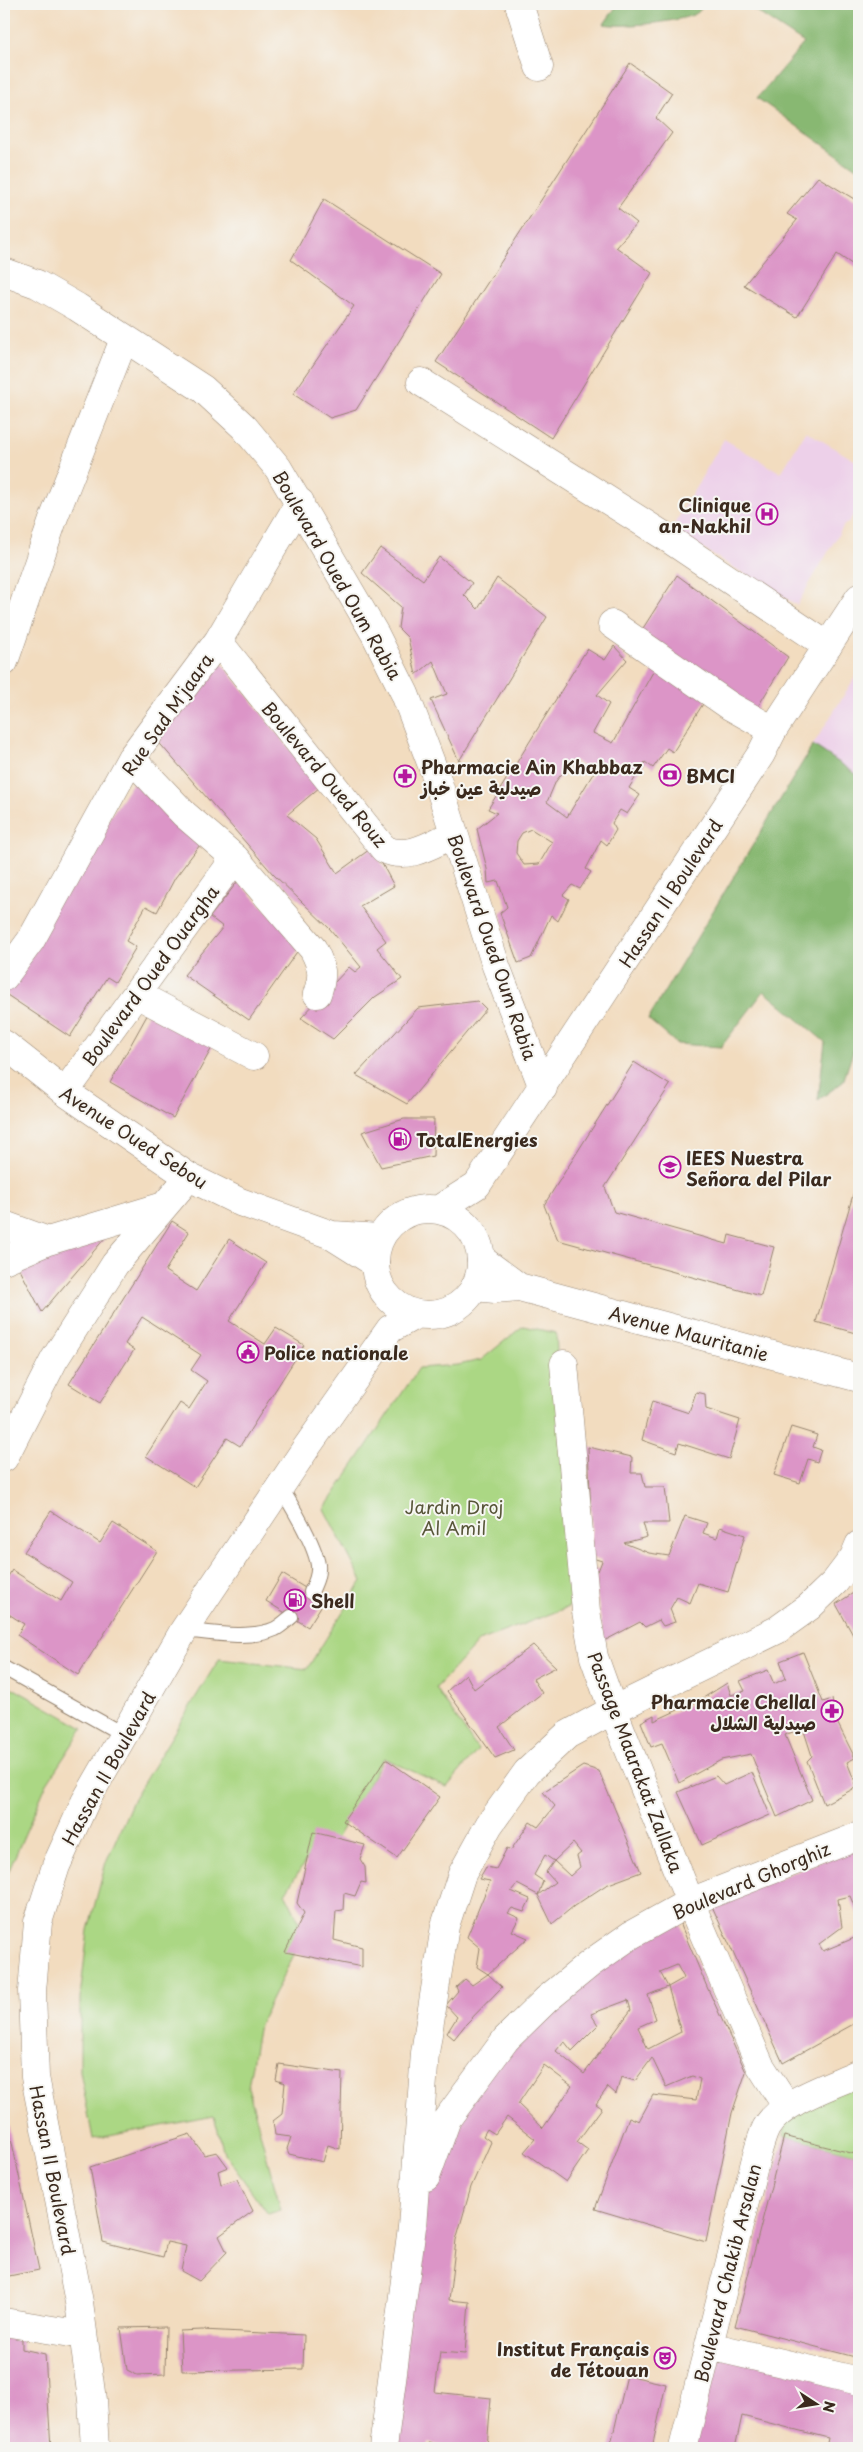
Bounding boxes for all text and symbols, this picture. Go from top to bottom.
street label: Boulevard Oued Oum Rabia [267,465,409,685]
place label: Clinique an-Nakhil [659,491,751,539]
hospital icon: Clinique an-Nakhil [755,502,779,526]
street label: Rue Sad M'jaara [115,647,220,781]
street label: Boulevard Oued Rouz [256,695,394,853]
place label: Pharmacie Ain Khabbaz صيدلية عين خباز [419,753,643,801]
place label: BMCI [686,762,735,789]
bank icon: BMCI [658,763,682,787]
pharmacy icon: Pharmacie Ain Khabbaz صيدلية عين خباز [393,764,417,788]
street label: Hassan II Boulevard [612,813,728,973]
street label: Boulevard Oued Oum Rabia [442,830,544,1064]
street label: Boulevard Oued Ouargha [75,878,225,1071]
street label: Avenue Oued Sebou [55,1079,213,1195]
place label: TotalEnergies [416,1126,538,1153]
fuel station icon: TotalEnergies [388,1127,412,1151]
place label: IEES Nuestra Señora del Pilar [686,1144,832,1192]
school or university icon: IEES Nuestra Señora del Pilar [658,1155,682,1179]
street label: Avenue Mauritanie [606,1299,772,1367]
place label: Police nationale [264,1339,408,1366]
public building icon: Police nationale [236,1340,260,1364]
park label: Jardin Droj Al Amil [405,1493,503,1541]
place label: Shell [311,1587,354,1614]
fuel station icon: Shell [283,1588,307,1612]
street label: Passage Maarakat Zallaka [581,1648,691,1877]
street label: Hassan II Boulevard [54,1686,162,1850]
place label: Pharmacie Chellal صيدلية الشلال [651,1688,816,1736]
pharmacy icon: Pharmacie Chellal صيدلية الشلال [820,1699,844,1723]
street label: Boulevard Ghorghiz [668,1834,834,1926]
street label: Hassan II Boulevard [23,2083,83,2257]
street label: Boulevard Chakib Arsalan [687,2161,767,2385]
place label: Institut Français de Tétouan [497,2335,649,2383]
theatre icon: Institut Français de Tétouan [653,2346,677,2370]
north arrow [790,2380,840,2430]
text: N [818,2399,841,2414]

